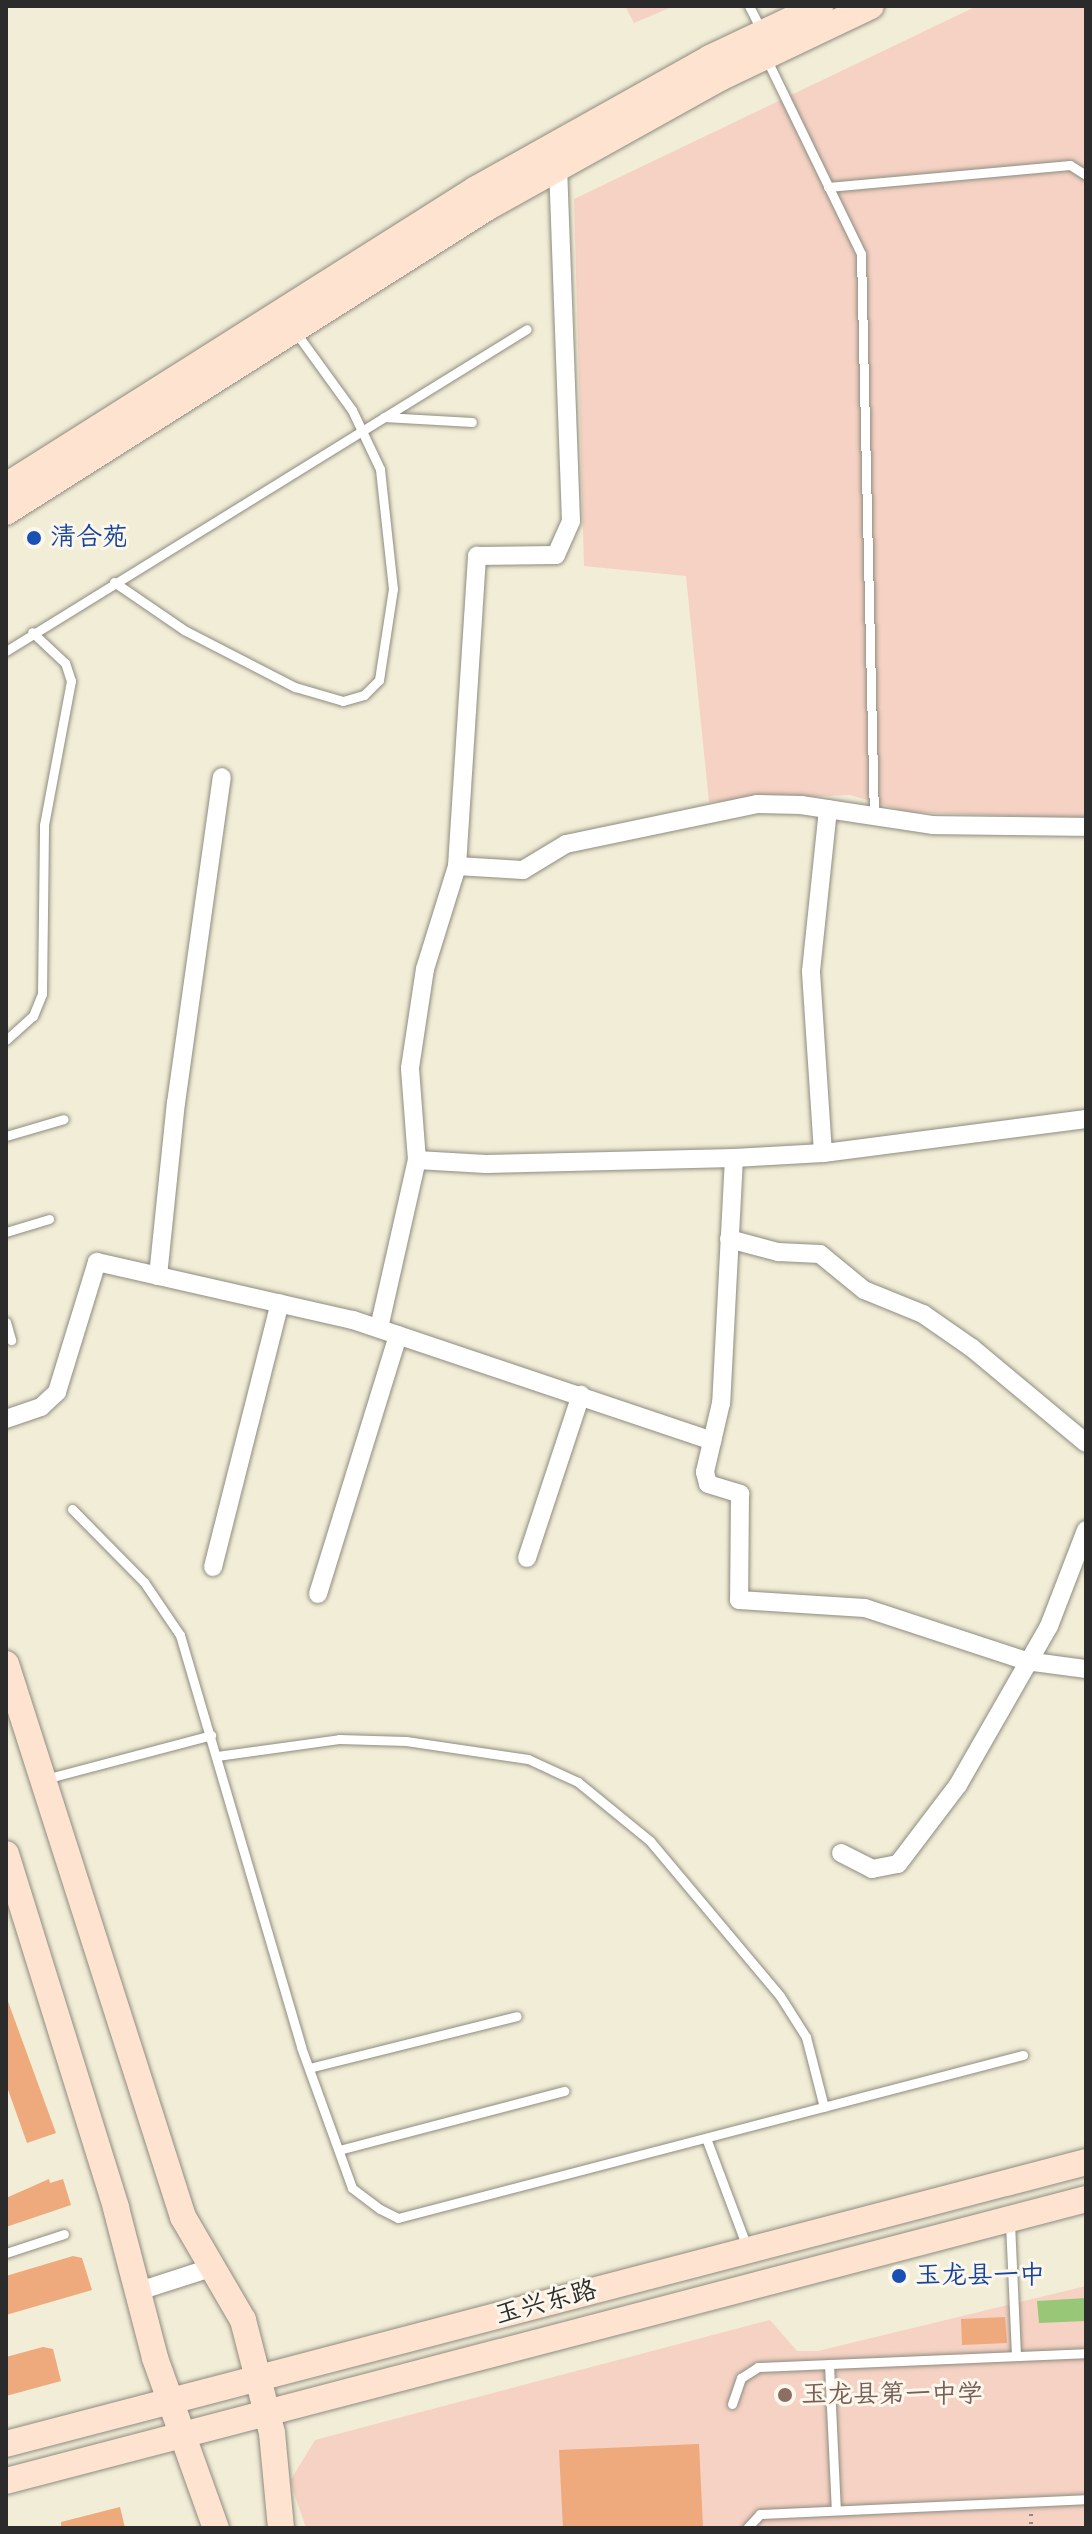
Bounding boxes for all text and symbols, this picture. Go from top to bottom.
place label: 清合苑 [50,522,128,554]
marker: 清合苑 [25,529,43,547]
place label: 玉龙县一中 [915,2260,1045,2292]
marker: 玉龙县一中 [890,2267,908,2285]
street label: 玉兴东路 [492,2274,600,2332]
place label: 玉龙县第一中学 [801,2379,983,2411]
marker: 玉龙县第一中学 [776,2386,794,2404]

